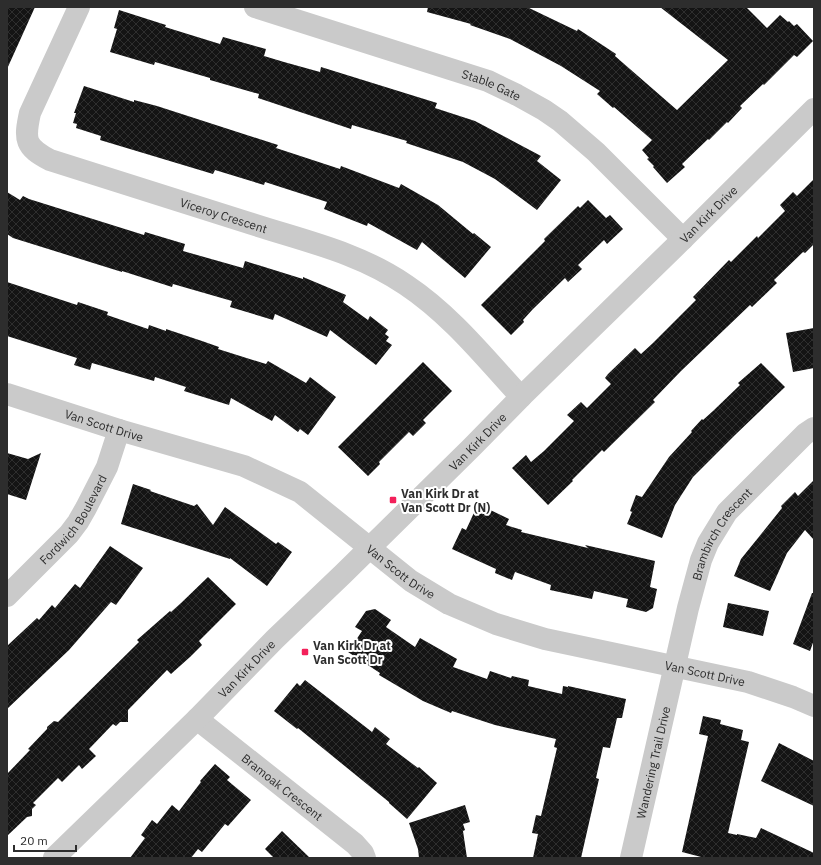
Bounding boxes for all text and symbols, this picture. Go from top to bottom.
street label: Stable Gate [460,66,524,104]
street label: Van Kirk Drive [676,182,740,246]
street label: Viceroy Crescent [178,194,269,236]
street label: Van Scott Drive [63,406,146,444]
street label: Van Kirk Drive [445,409,509,473]
street label: Fordwich Boulevard [36,472,109,567]
street label: Brambirch Crescent [688,484,755,582]
place label: Van Kirk Dr at Van Scott Dr (N) [401,486,490,515]
marker: Van Kirk Dr at Van Scott Dr (N) [388,495,398,505]
street label: Van Scott Drive [364,541,438,602]
street label: Van Kirk Drive [215,636,278,701]
place label: Van Kirk Dr at Van Scott Dr [313,638,391,667]
marker: Van Kirk Dr at Van Scott Dr [300,647,310,657]
street label: Van Scott Drive [663,657,747,689]
street label: Wandering Trail Drive [633,704,673,820]
street label: Bramoak Crescent [239,750,326,823]
scale bar [14,827,76,853]
text: 20 m [20,833,48,848]

